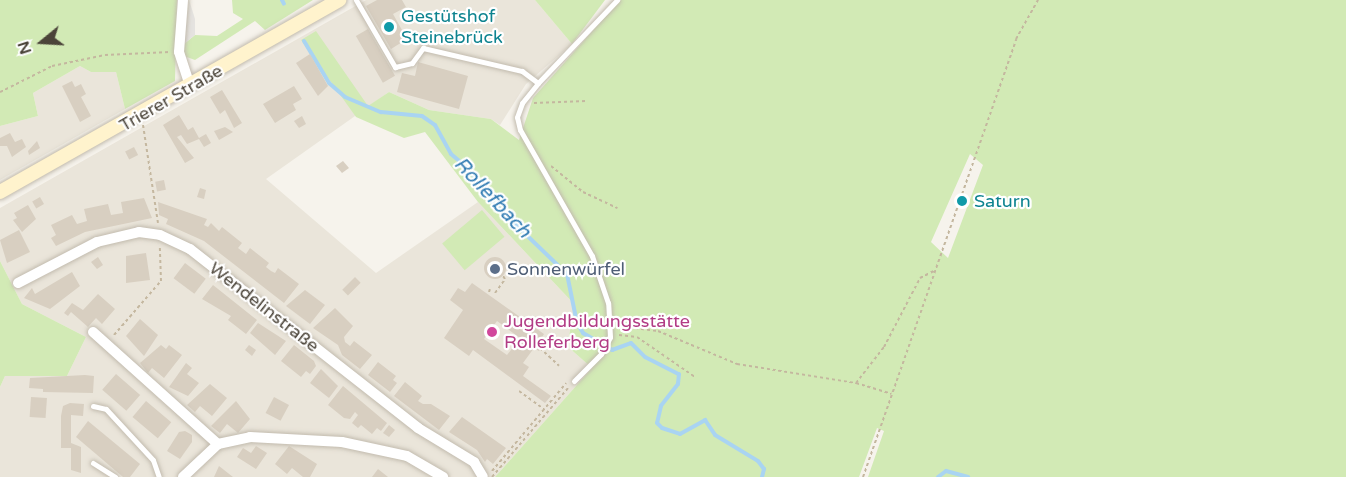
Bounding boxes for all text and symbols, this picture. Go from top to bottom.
place label: Gestütshof Steinebrück [401,6,503,48]
north arrow [12,12,72,72]
marker: Gestütshof Steinebrück [382,20,396,34]
text: N [13,38,36,57]
street label: Trierer Straße [116,60,226,136]
water label: Rollefbach [448,153,536,243]
place label: Saturn [974,190,1031,212]
marker: Saturn [955,194,969,208]
street label: Wendelinstraße [205,257,323,357]
place label: Sonnenwürfel [507,258,625,280]
marker: Sonnenwürfel [488,262,502,276]
place label: Jugendbildungsstätte Rolleferberg [504,311,690,354]
marker: Jugendbildungsstätte Rolleferberg [485,325,499,339]

